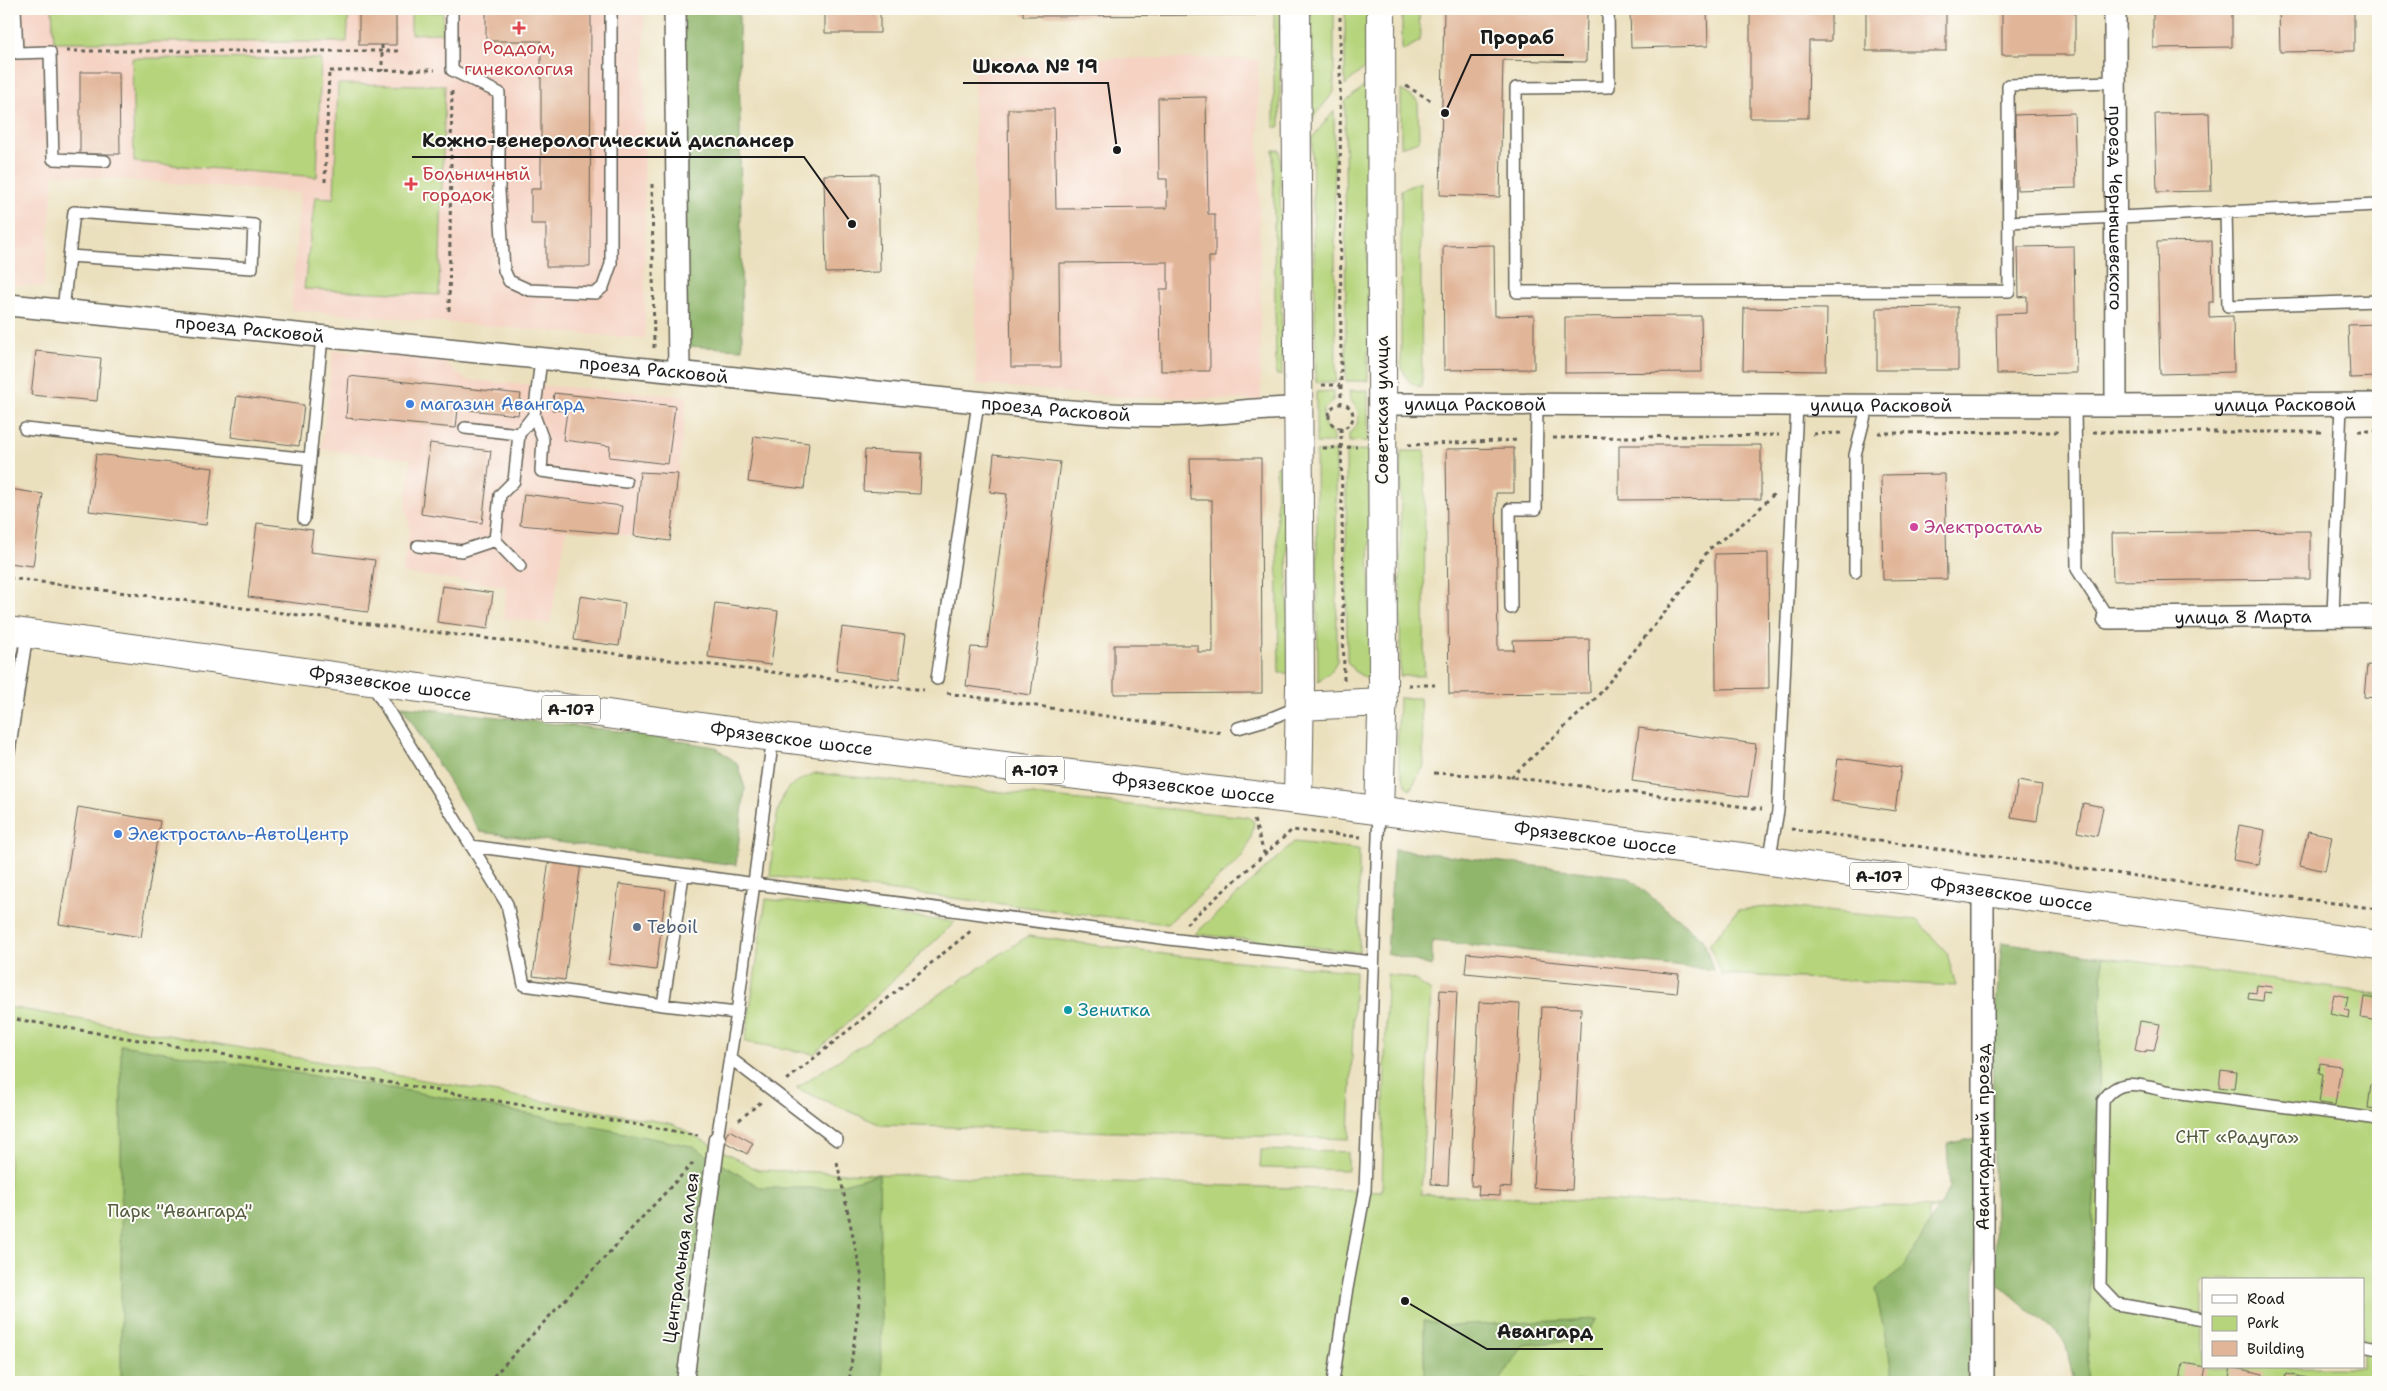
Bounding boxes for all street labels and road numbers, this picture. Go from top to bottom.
street label: проезд Чернышевского [2103,106,2128,310]
street label: проезд Расковой [174,310,326,349]
street label: Советская улица [1370,336,1394,484]
street label: проезд Расковой [578,350,730,389]
street label: проезд Расковой [980,391,1131,427]
street label: улица Расковой [1404,392,1546,416]
street label: улица Расковой [2214,392,2356,417]
street label: улица Расковой [1810,393,1952,418]
street label: улица 8 Марта [2174,604,2312,630]
street label: Фрязевское шоссе [307,661,473,707]
road number: А-107 [542,696,600,722]
street label: Фрязевское шоссе [709,716,874,761]
road number: А-107 [1006,756,1064,784]
street label: Фрязевское шоссе [1111,767,1276,809]
street label: Фрязевское шоссе [1513,816,1678,860]
road number: А-107 [1850,862,1908,889]
street label: Фрязевское шоссе [1929,871,2095,918]
street label: Авангардный проезд [1971,1043,1995,1230]
street label: Центральная аллея [657,1171,705,1345]

